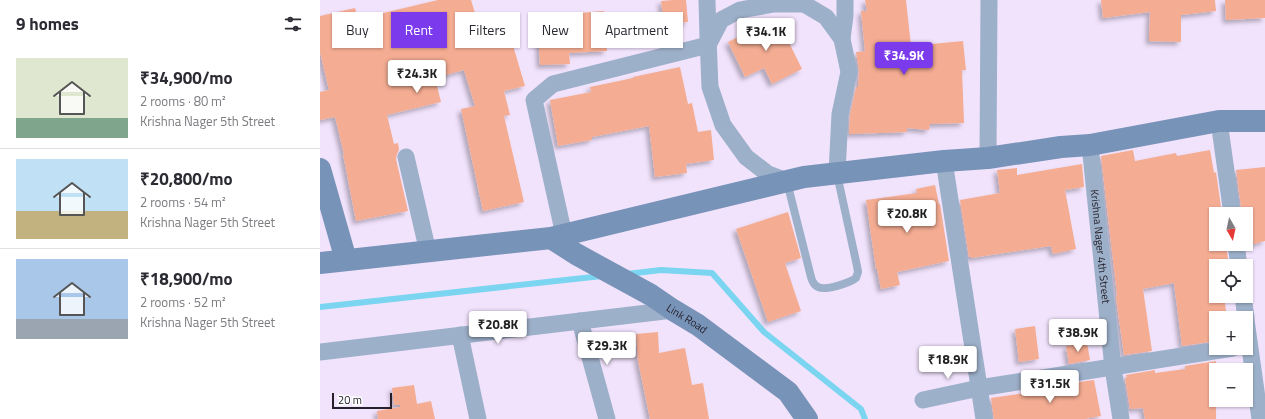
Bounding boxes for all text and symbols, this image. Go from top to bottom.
text: 9 homes [16,11,79,37]
chip: Buy [332,12,383,48]
chip: Rent [391,12,447,48]
chip: Filters [455,12,520,48]
chip: New [528,12,583,48]
chip: Apartment [591,12,683,48]
icon: filters [282,13,304,35]
pin: ₹34.1K [733,18,799,52]
text: ₹34.1K [746,21,786,41]
pin: ₹34.9K [871,42,937,76]
text: ₹34.9K [884,45,924,65]
pin: ₹24.3K [384,60,450,94]
text: ₹24.3K [397,63,437,83]
text: ₹34,900/mo [140,65,233,91]
icon: home [48,74,96,122]
text: 2 rooms · 80 m² [140,91,226,111]
text: Krishna Nager 5th Street [140,111,275,131]
text: ₹20,800/mo [140,166,233,192]
icon: home [48,175,96,223]
street label: Krishna Nager 4th Street [1087,189,1114,304]
text: 2 rooms · 54 m² [140,192,226,212]
pin: ₹20.8K [874,200,940,234]
text: ₹20.8K [887,203,927,223]
north arrow [1209,207,1253,251]
map controls [1209,207,1253,407]
text: Krishna Nager 5th Street [140,212,275,232]
button: locate [1209,259,1253,303]
text: ₹18,900/mo [140,266,233,292]
icon: home [48,275,96,323]
text: 2 rooms · 52 m² [140,292,226,312]
street label: Link Road [663,300,711,337]
pin: ₹20.8K [465,311,531,345]
button: + [1209,311,1253,355]
text: Krishna Nager 5th Street [140,312,275,332]
text: ₹20.8K [478,314,518,334]
pin: ₹38.9K [1045,319,1111,353]
text: ₹38.9K [1058,322,1098,342]
pin: ₹29.3K [574,332,640,366]
text: ₹29.3K [587,335,627,355]
pin: ₹18.9K [915,346,981,380]
text: ₹18.9K [928,349,968,369]
button: − [1209,363,1253,407]
pin: ₹31.5K [1017,370,1083,404]
text: ₹31.5K [1030,373,1070,393]
scale bar [332,391,392,410]
text: 20 m [338,392,362,408]

